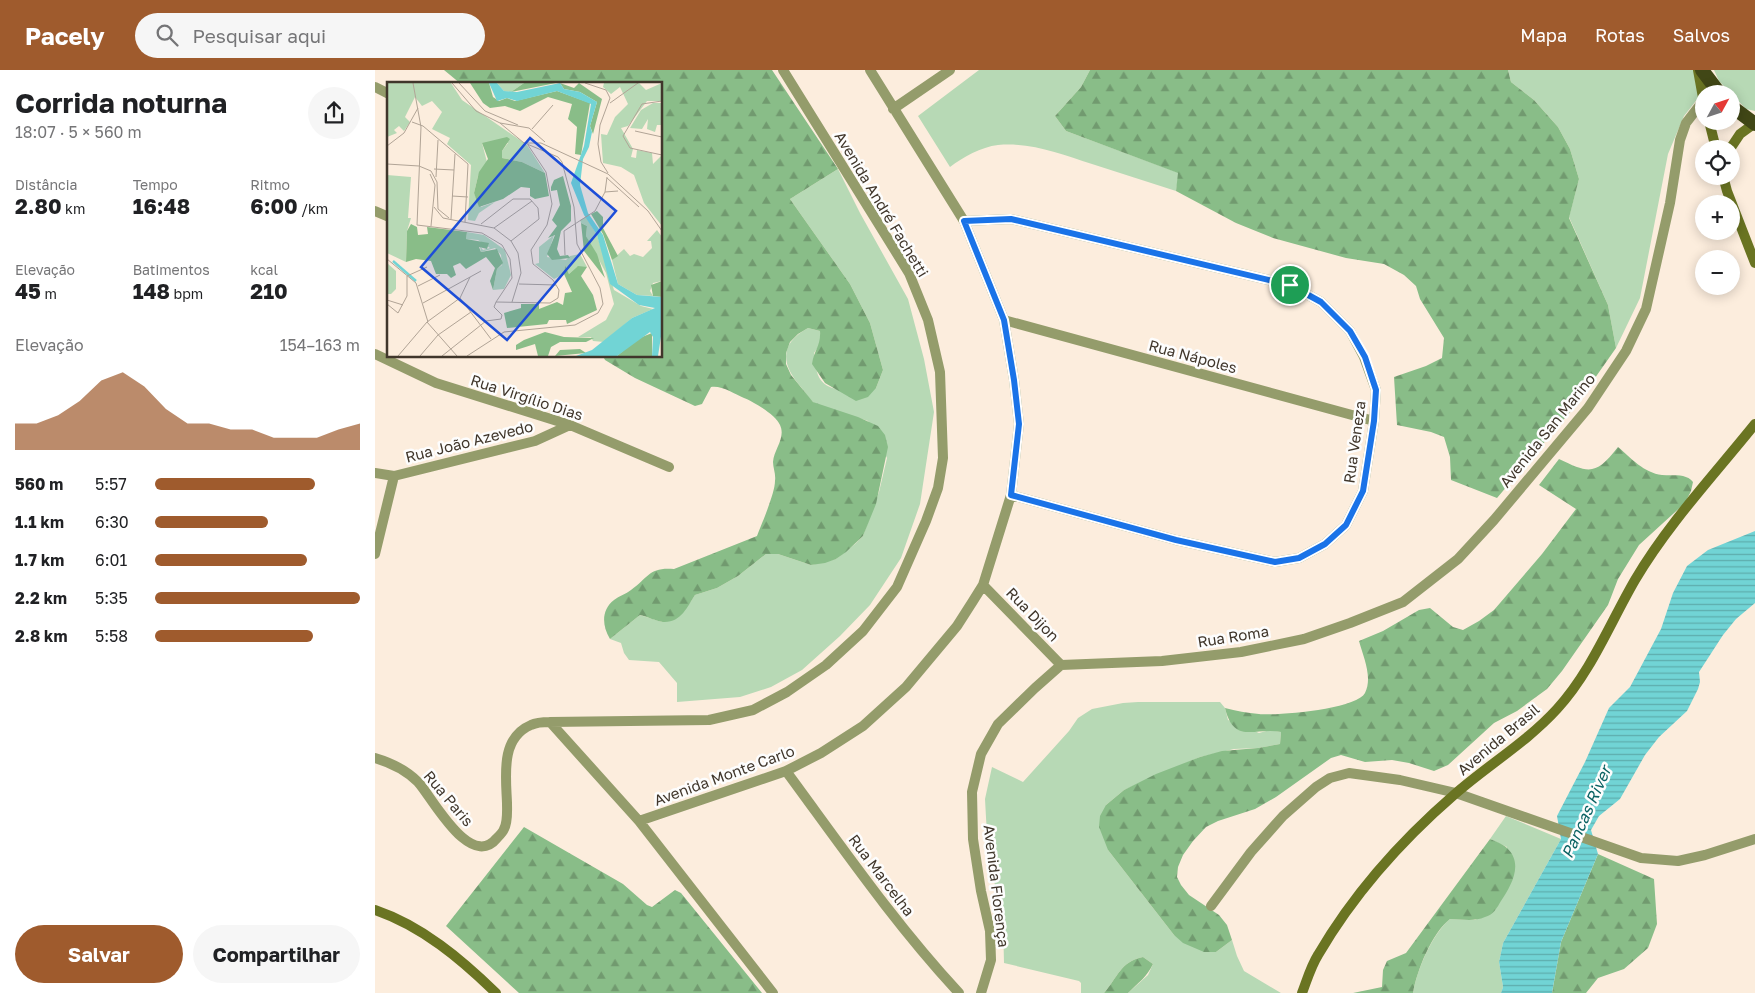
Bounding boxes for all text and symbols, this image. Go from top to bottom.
search box [135,13,485,58]
text: Pacely [25,21,105,50]
icon: search [153,21,181,49]
text: Pesquisar aqui [193,24,326,47]
text: Mapa [1520,24,1567,46]
text: Rotas [1595,24,1645,46]
text: Salvos [1673,24,1730,46]
inset map [387,82,663,358]
north arrow [1695,85,1740,130]
map controls [1695,85,1740,295]
text: Corrida noturna [15,86,227,119]
button: share [308,87,360,139]
text: 18:07 · 5 × 560 m [15,122,142,142]
street label: Avenida André Fachetti [831,128,933,280]
button: locate [1695,140,1740,185]
text: Distância [15,176,77,193]
text: Tempo [133,176,178,193]
text: Ritmo [250,176,290,193]
text: 2.80 [15,193,62,219]
text: 16:48 [133,193,190,219]
text: 6:00 [250,193,298,219]
button: + [1695,195,1740,240]
text: km [62,200,85,217]
text: /km [298,200,328,217]
button: − [1695,250,1740,295]
text: Elevação [15,261,75,278]
text: Batimentos [133,261,210,278]
text: kcal [250,261,278,278]
pin [1269,264,1311,306]
icon: arrive [1276,271,1304,299]
text: 45 [15,278,41,304]
text: 148 [133,278,170,304]
text: 210 [250,278,288,304]
text: m [41,285,57,302]
text: bpm [170,285,203,302]
text: Elevação [15,335,84,355]
text: 154–163 m [280,335,360,355]
street label: Rua Nápoles [1147,336,1239,376]
street label: Avenida San Marino [1496,369,1598,491]
street label: Rua Virgílio Dias [469,370,585,424]
street label: Rua Veneza [1339,400,1369,484]
street label: Rua João Azevedo [403,416,535,466]
text: 560 m [15,474,63,494]
text: 5:57 [95,474,127,494]
text: 1.1 km [15,512,64,532]
text: 6:30 [95,512,129,532]
text: 1.7 km [15,550,64,570]
text: 6:01 [95,550,127,570]
street label: Rua Dijon [1003,583,1063,645]
text: 2.2 km [15,588,67,608]
text: 5:35 [95,588,128,608]
street label: Rua Roma [1196,621,1270,651]
text: 2.8 km [15,626,67,646]
text: 5:58 [95,626,128,646]
street label: Avenida Brasil [1453,699,1543,779]
street label: Avenida Monte Carlo [651,741,797,809]
water label: Pancas River [1557,760,1616,861]
street label: Rua Paris [421,766,478,830]
street label: Avenida Florença [981,824,1013,948]
street label: Rua Marcelha [845,831,919,919]
button: Salvar [15,925,183,983]
button: Compartilhar [193,925,360,983]

